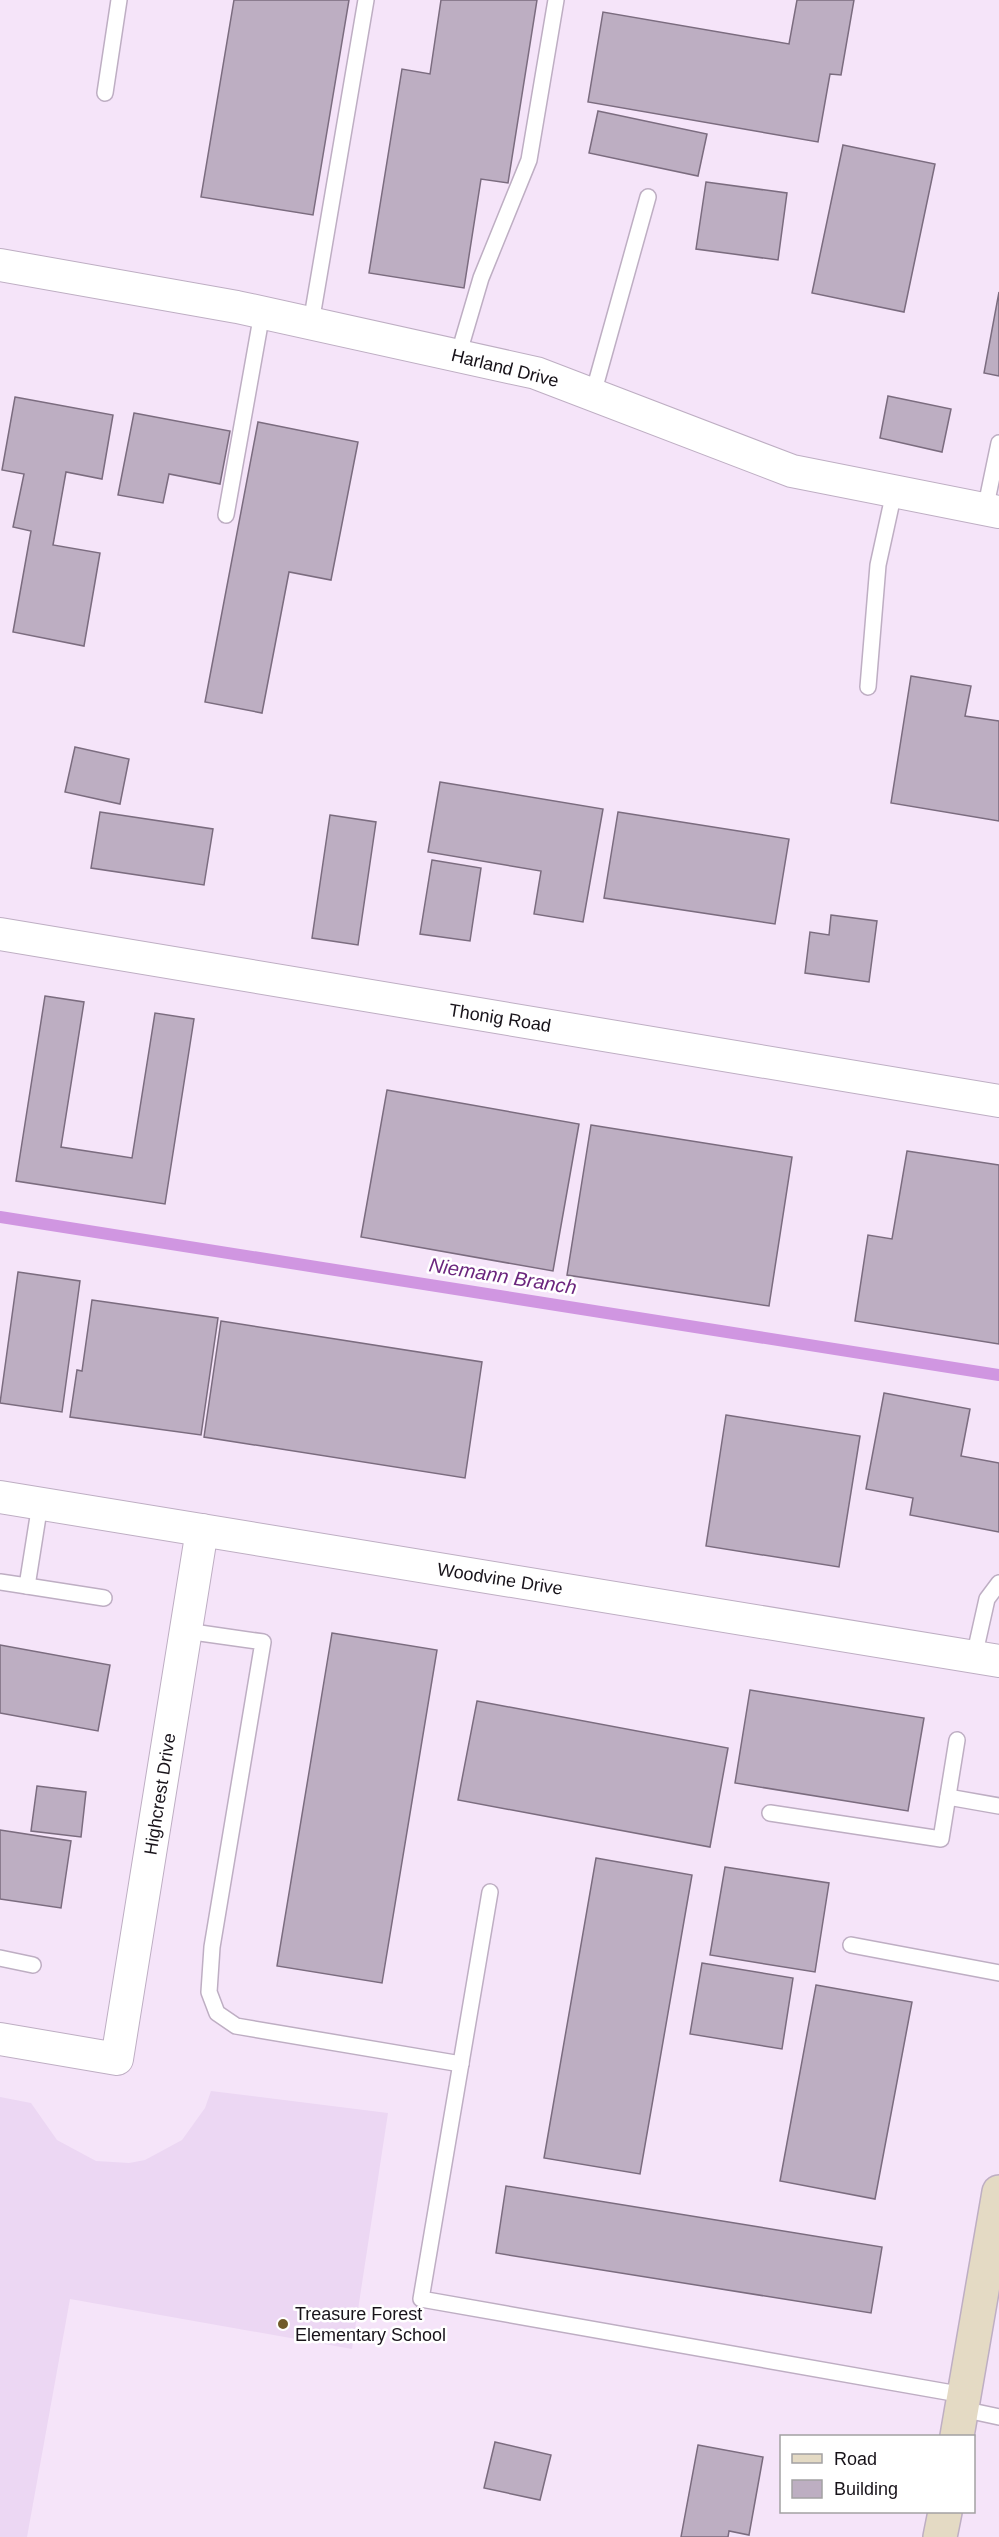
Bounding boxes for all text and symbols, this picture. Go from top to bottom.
street label: Harland Drive [449,345,561,391]
street label: Thonig Road [448,1000,552,1036]
water label: Niemann Branch [428,1253,578,1299]
street label: Woodvine Drive [436,1559,564,1599]
street label: Highcrest Drive [140,1732,180,1856]
place label: Treasure Forest Elementary School [295,2304,446,2345]
marker: Treasure Forest Elementary School [276,2317,290,2331]
legend [780,2435,975,2513]
text: Road [834,2449,877,2469]
text: Building [834,2479,898,2499]

